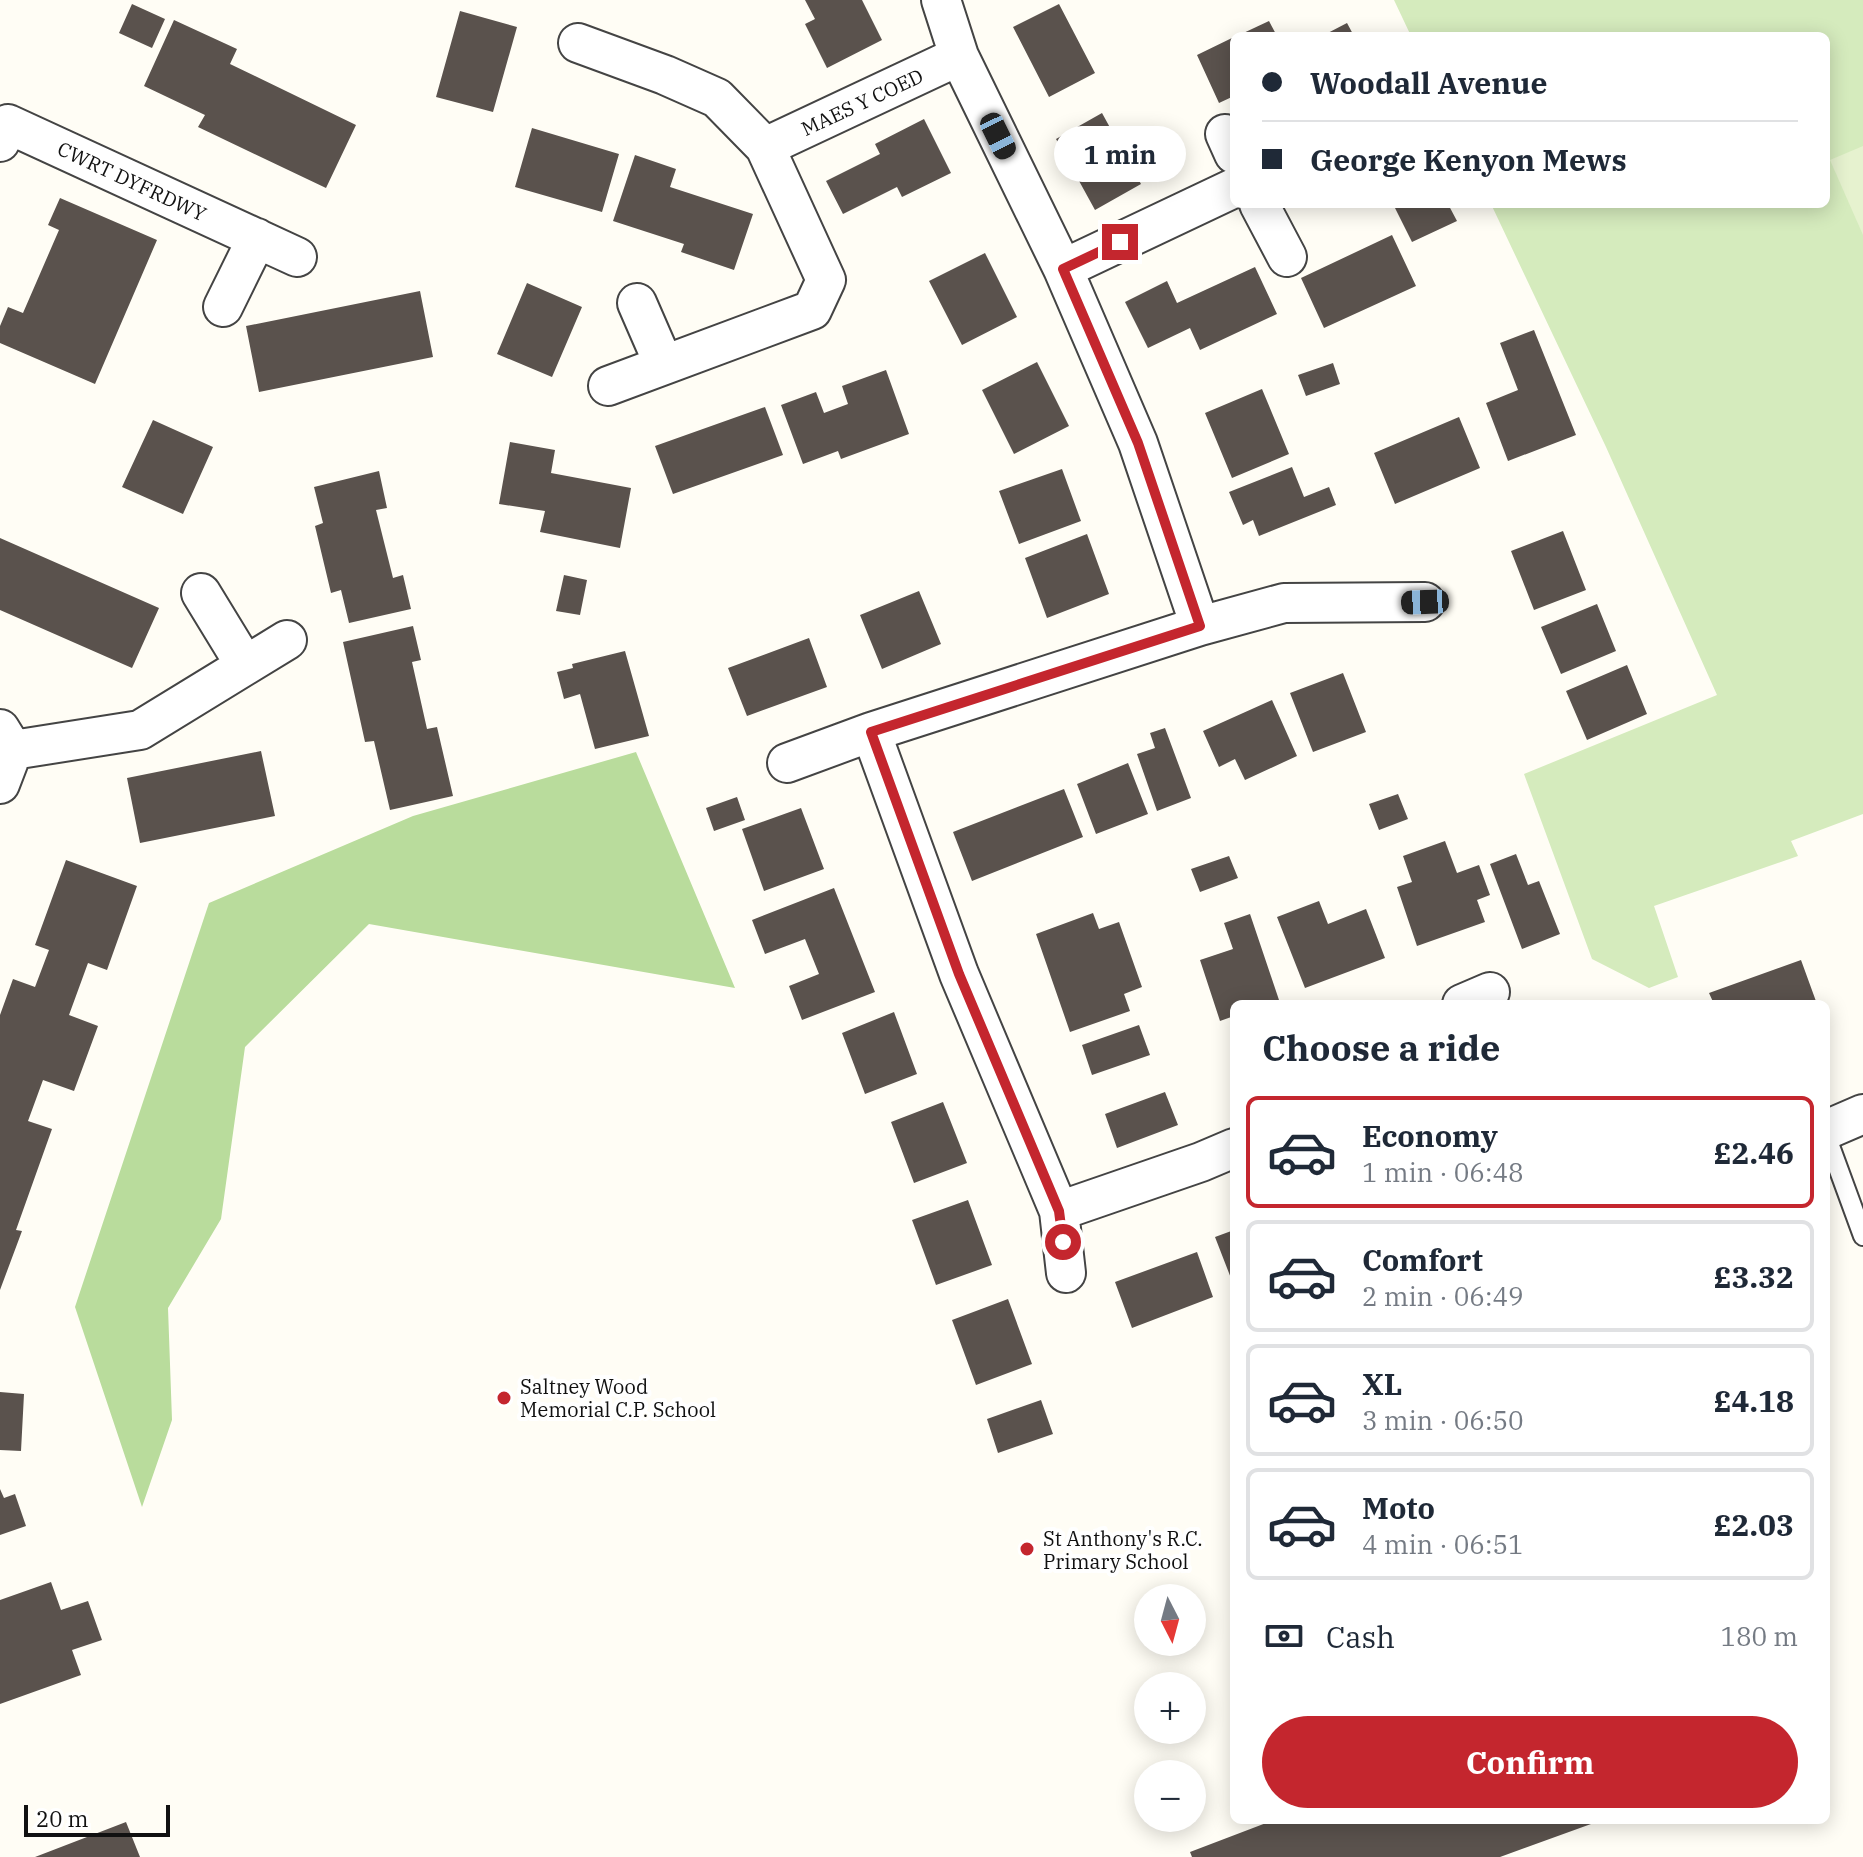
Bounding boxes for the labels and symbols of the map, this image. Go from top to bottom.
street label: MAES Y COED [797,62,927,142]
car [977,109,1019,163]
callout: 1 min [1054,126,1186,182]
street label: CWRT DYFRDWY [53,135,211,227]
route end [1102,224,1138,260]
car [1401,589,1449,615]
route start [1045,1224,1081,1260]
place label: Saltney Wood Memorial C.P. School [520,1373,716,1423]
marker: Saltney Wood Memorial C.P. School [495,1389,513,1407]
place label: St Anthony's R.C. Primary School [1043,1525,1203,1575]
marker: St Anthony's R.C. Primary School [1018,1540,1036,1558]
north arrow [1134,1584,1206,1656]
scale bar [24,1801,170,1837]

